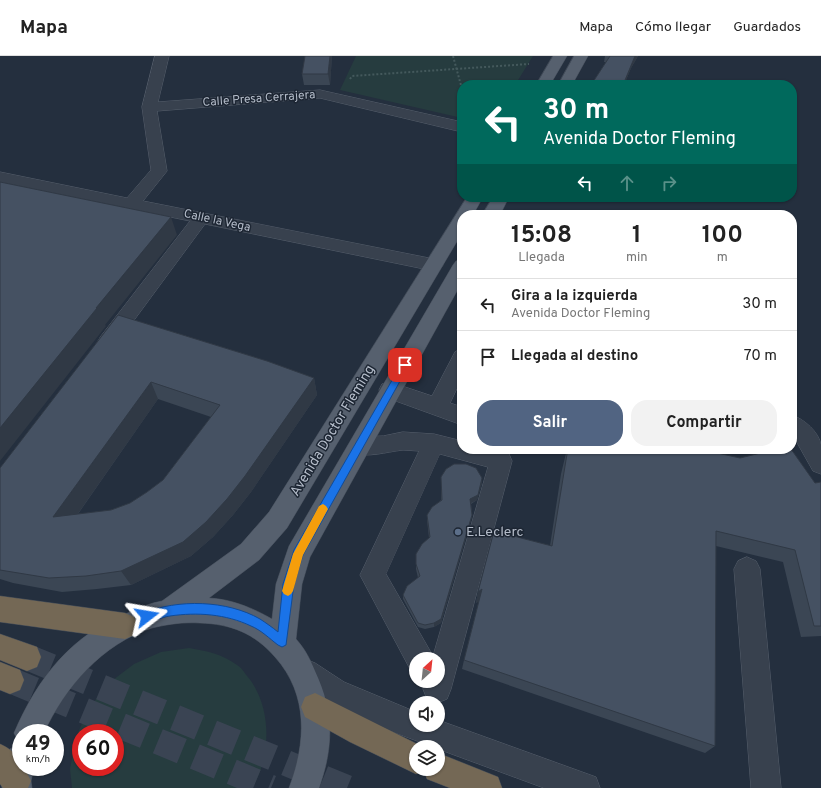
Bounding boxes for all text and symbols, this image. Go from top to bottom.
text: Mapa [20,16,68,40]
text: Mapa [579,19,613,36]
text: Cómo llegar [635,19,711,36]
text: Guardados [733,19,801,36]
street label: Calle Presa Cerrajera [202,87,316,111]
text: 30 m [543,93,609,129]
icon: left [477,96,529,148]
text: Avenida Doctor Fleming [543,128,736,151]
icon: left [574,172,596,194]
icon: ahead [616,172,638,194]
icon: right [658,172,680,194]
street label: Calle la Vega [182,206,252,236]
text: 15:08 [511,221,572,251]
text: 1 [632,221,642,251]
text: 100 [702,221,743,251]
text: Llegada [518,250,565,266]
text: min [626,250,648,266]
text: m [717,250,728,266]
text: Gira a la izquierda [511,287,638,306]
icon: left [477,294,499,316]
text: 30 m [742,295,777,314]
text: Avenida Doctor Fleming [511,306,650,322]
icon: arrive [477,346,499,368]
text: Llegada al destino [511,347,638,366]
text: 70 m [744,347,777,366]
pin [388,348,422,382]
icon: arrive [394,354,416,376]
street label: Avenida Doctor Fleming [287,362,379,500]
button: Salir [477,400,623,446]
button: Compartir [631,400,777,446]
place label: E.Leclerc [466,524,524,541]
marker: E.Leclerc [453,527,463,537]
position arrow [126,595,168,637]
north arrow [409,652,445,688]
map controls [409,652,445,776]
button: sound [409,696,445,732]
speed limit sign: 60 [72,724,124,776]
text: 49 [25,732,51,758]
button: layers [409,740,445,776]
text: km/h [26,753,50,766]

